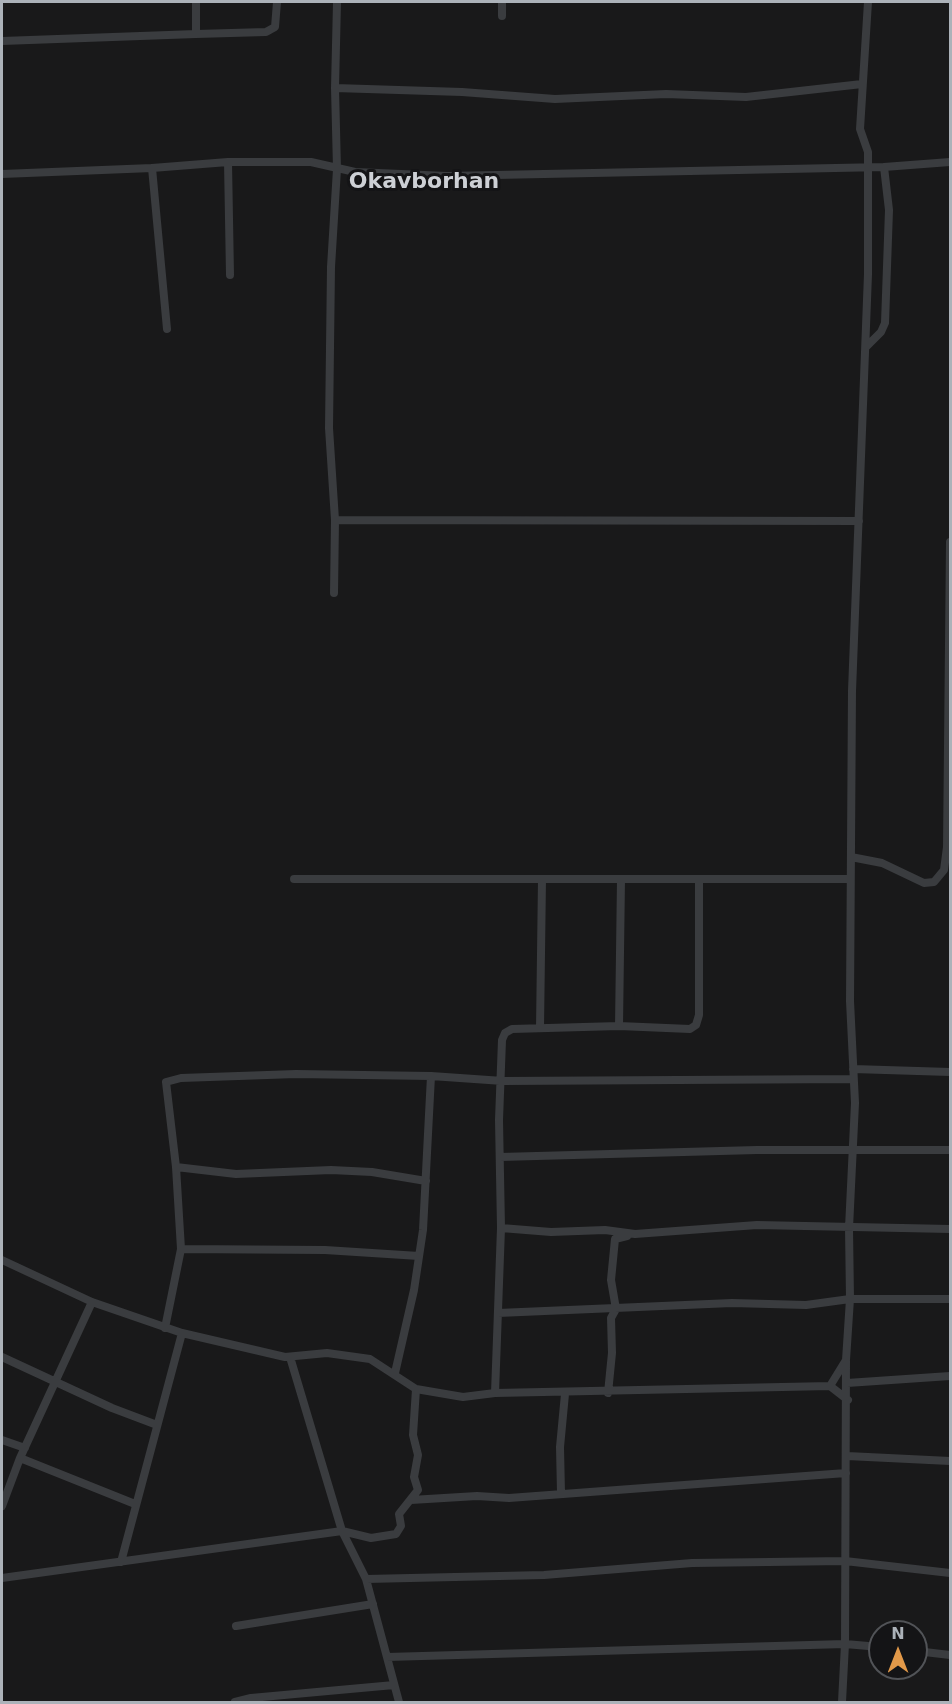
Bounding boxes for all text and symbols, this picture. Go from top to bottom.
district label: Okavborhan [349,169,499,195]
north arrow [868,1620,928,1680]
text: N [891,1624,905,1643]

